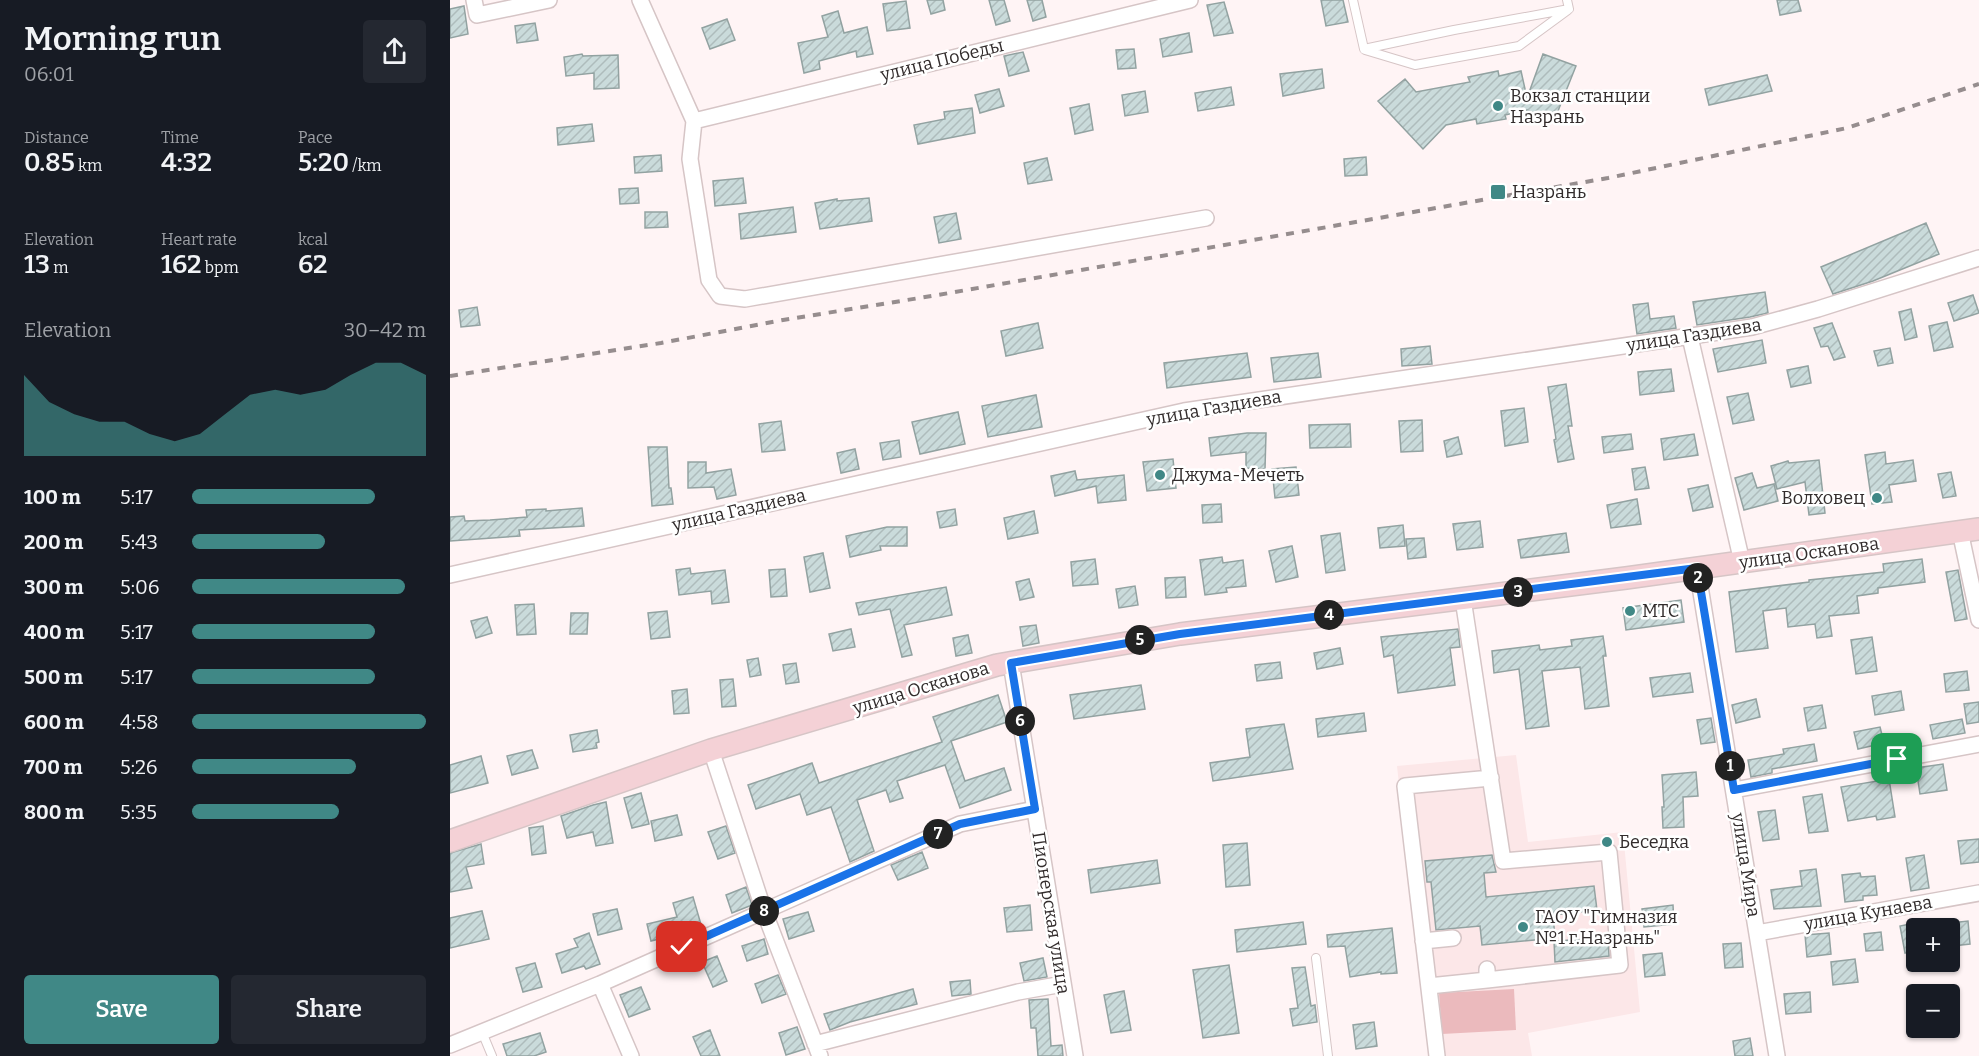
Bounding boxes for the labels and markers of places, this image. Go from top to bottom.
place label: Вокзал станции Назрань [1510,85,1650,128]
marker: Вокзал станции Назрань [1491,99,1505,113]
place label: Назрань [1512,181,1586,203]
marker: Назрань [1489,183,1507,201]
place label: Джума-Мечеть [1172,464,1304,486]
marker: Джума-Мечеть [1153,468,1167,482]
place label: Волховец [1781,487,1865,509]
marker: Волховец [1870,491,1884,505]
pin: 2 [1683,563,1713,593]
pin: 3 [1503,577,1533,607]
pin: 4 [1314,600,1344,630]
place label: МТС [1642,600,1679,622]
marker: МТС [1623,604,1637,618]
pin: 5 [1125,625,1155,655]
pin: 6 [1005,706,1035,736]
pin [1871,733,1922,784]
pin: 1 [1715,751,1745,781]
pin: 7 [923,819,953,849]
place label: Беседка [1619,831,1689,853]
marker: Беседка [1600,835,1614,849]
pin: 8 [749,896,779,926]
place label: ГАОУ "Гимназия №1 г.Назрань" [1535,906,1677,949]
marker: ГАОУ "Гимназия №1 г.Назрань" [1516,920,1530,934]
pin [656,921,707,972]

